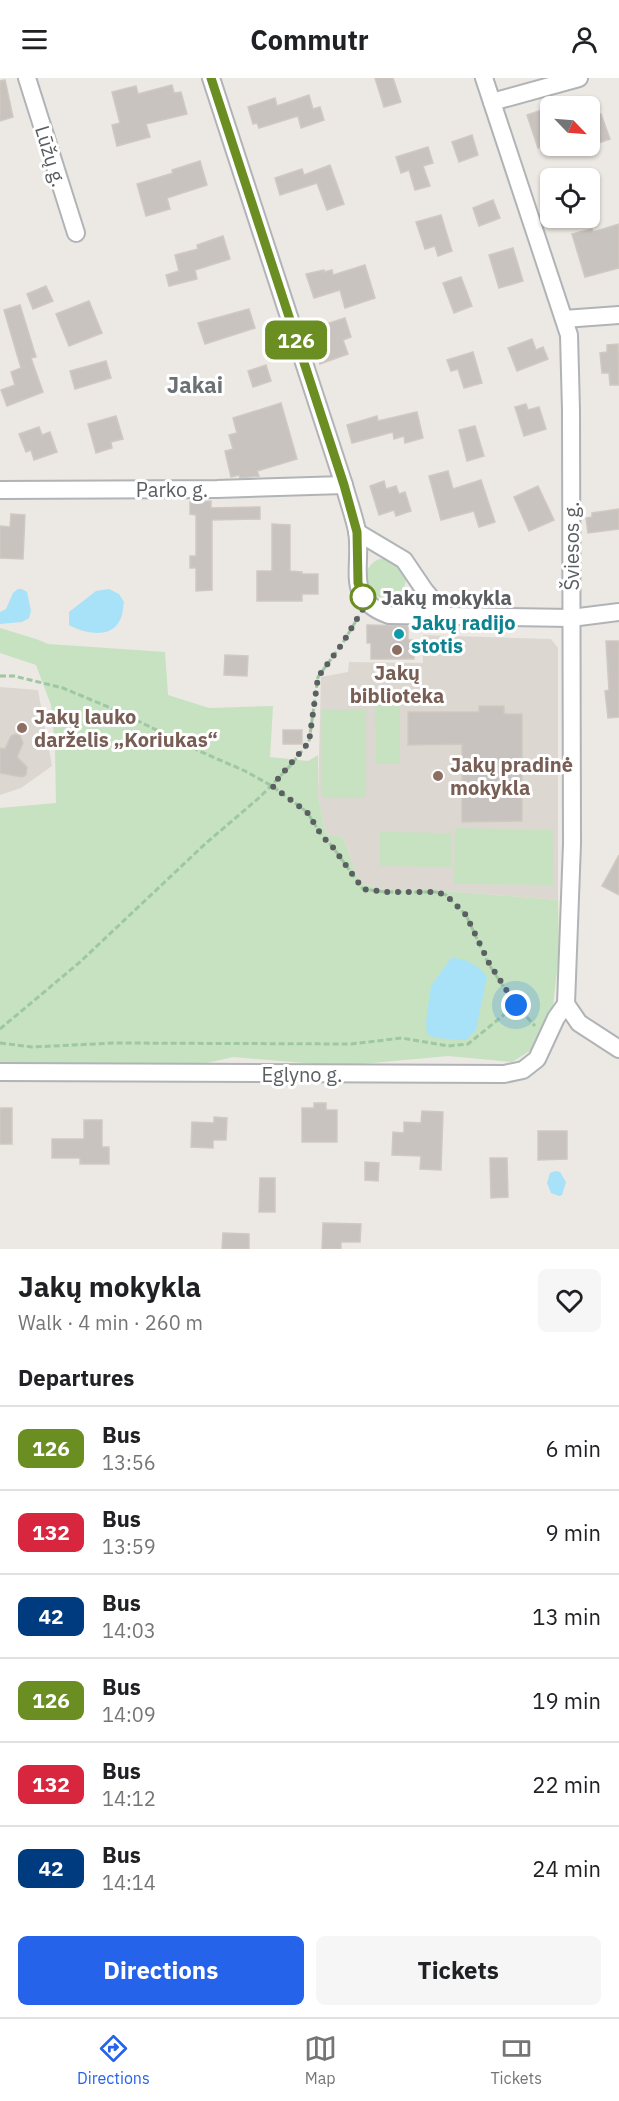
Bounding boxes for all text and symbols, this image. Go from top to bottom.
text: Commutr [250,22,369,57]
icon: menu [18,23,51,56]
icon: person [568,23,601,56]
north arrow [540,96,600,156]
map controls [540,96,600,228]
street label: Lūžų g. [29,122,73,190]
button: locate [540,168,600,228]
line badge: 126 [262,320,330,360]
text: 126 [277,326,315,354]
district label: Jakai [167,370,223,399]
street label: Parko g. [136,476,208,503]
street label: Šviesos g. [558,501,585,591]
marker: Jakų mokykla [350,584,376,610]
place label: Jakų mokykla [381,584,512,611]
place label: Jakų radijo stotis [411,609,516,659]
marker: Jakų radijo stotis [392,627,406,641]
marker: Jakų biblioteka [390,643,404,657]
place label: Jakų biblioteka [350,659,444,709]
place label: Jakų lauko darželis „Koriukas“ [34,703,218,753]
marker: Jakų lauko darželis „Koriukas“ [15,721,29,735]
place label: Jakų pradinė mokykla [450,751,573,801]
marker: Jakų pradinė mokykla [431,769,445,783]
your location [501,990,531,1020]
street label: Eglyno g. [262,1061,342,1088]
text: Jakų mokykla [18,1268,201,1305]
button: heart [538,1269,601,1332]
text: Walk · 4 min · 260 m [18,1309,203,1336]
text: Departures [18,1363,134,1392]
text: Bus [102,1420,141,1449]
text: 126 [32,1434,70,1462]
text: 6 min [545,1434,601,1463]
text: 13:56 [102,1449,156,1476]
text: Bus [102,1504,141,1533]
text: 132 [32,1518,70,1546]
text: 9 min [545,1518,601,1547]
text: 13:59 [102,1533,156,1560]
text: Bus [102,1588,141,1617]
text: 42 [38,1602,64,1630]
text: 13 min [532,1602,601,1631]
text: 14:03 [102,1617,156,1644]
text: Bus [102,1672,141,1701]
text: 126 [32,1686,70,1714]
text: 19 min [532,1686,601,1715]
text: 14:09 [102,1701,156,1728]
text: Bus [102,1756,141,1785]
text: 132 [32,1770,70,1798]
text: 22 min [532,1770,601,1799]
text: 14:12 [102,1785,156,1812]
text: Bus [102,1840,141,1869]
text: 42 [38,1854,64,1882]
text: 24 min [532,1854,601,1883]
text: 14:14 [102,1869,156,1896]
button: Directions [18,1936,304,2005]
button: Tickets [316,1936,601,2005]
tab: Directions [77,2032,150,2088]
tab: Map [304,2032,337,2088]
tab: Tickets [490,2032,542,2088]

